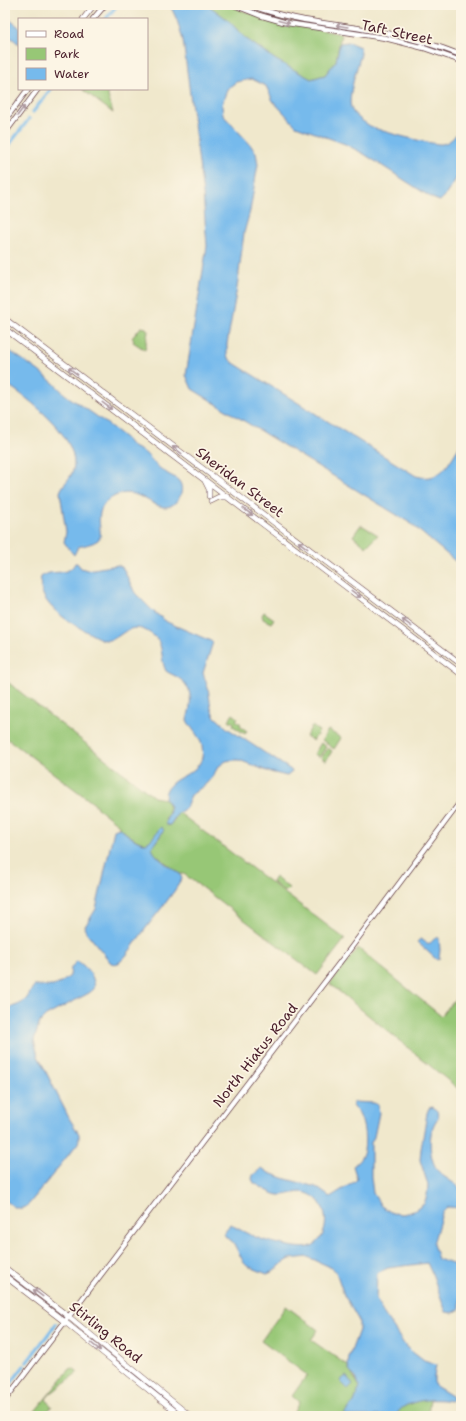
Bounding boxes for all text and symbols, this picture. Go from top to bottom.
street label: Taft Street [360,16,434,48]
legend [18,18,148,90]
one-way arrow [277,19,290,26]
one-way arrow [336,22,349,30]
text: Road [54,26,85,42]
text: Park [54,46,80,62]
text: Water [54,66,90,82]
one-way arrow [17,105,26,116]
one-way arrow [68,367,79,375]
one-way arrow [101,401,112,410]
street label: Sheridan Street [192,443,288,521]
one-way arrow [171,445,182,454]
one-way arrow [242,508,253,516]
one-way arrow [298,541,309,549]
one-way arrow [351,590,362,598]
one-way arrow [401,619,412,627]
street label: North Hiatus Road [209,999,301,1111]
one-way arrow [32,1289,43,1297]
street label: Stirling Road [66,1297,146,1367]
one-way arrow [90,1342,101,1351]

